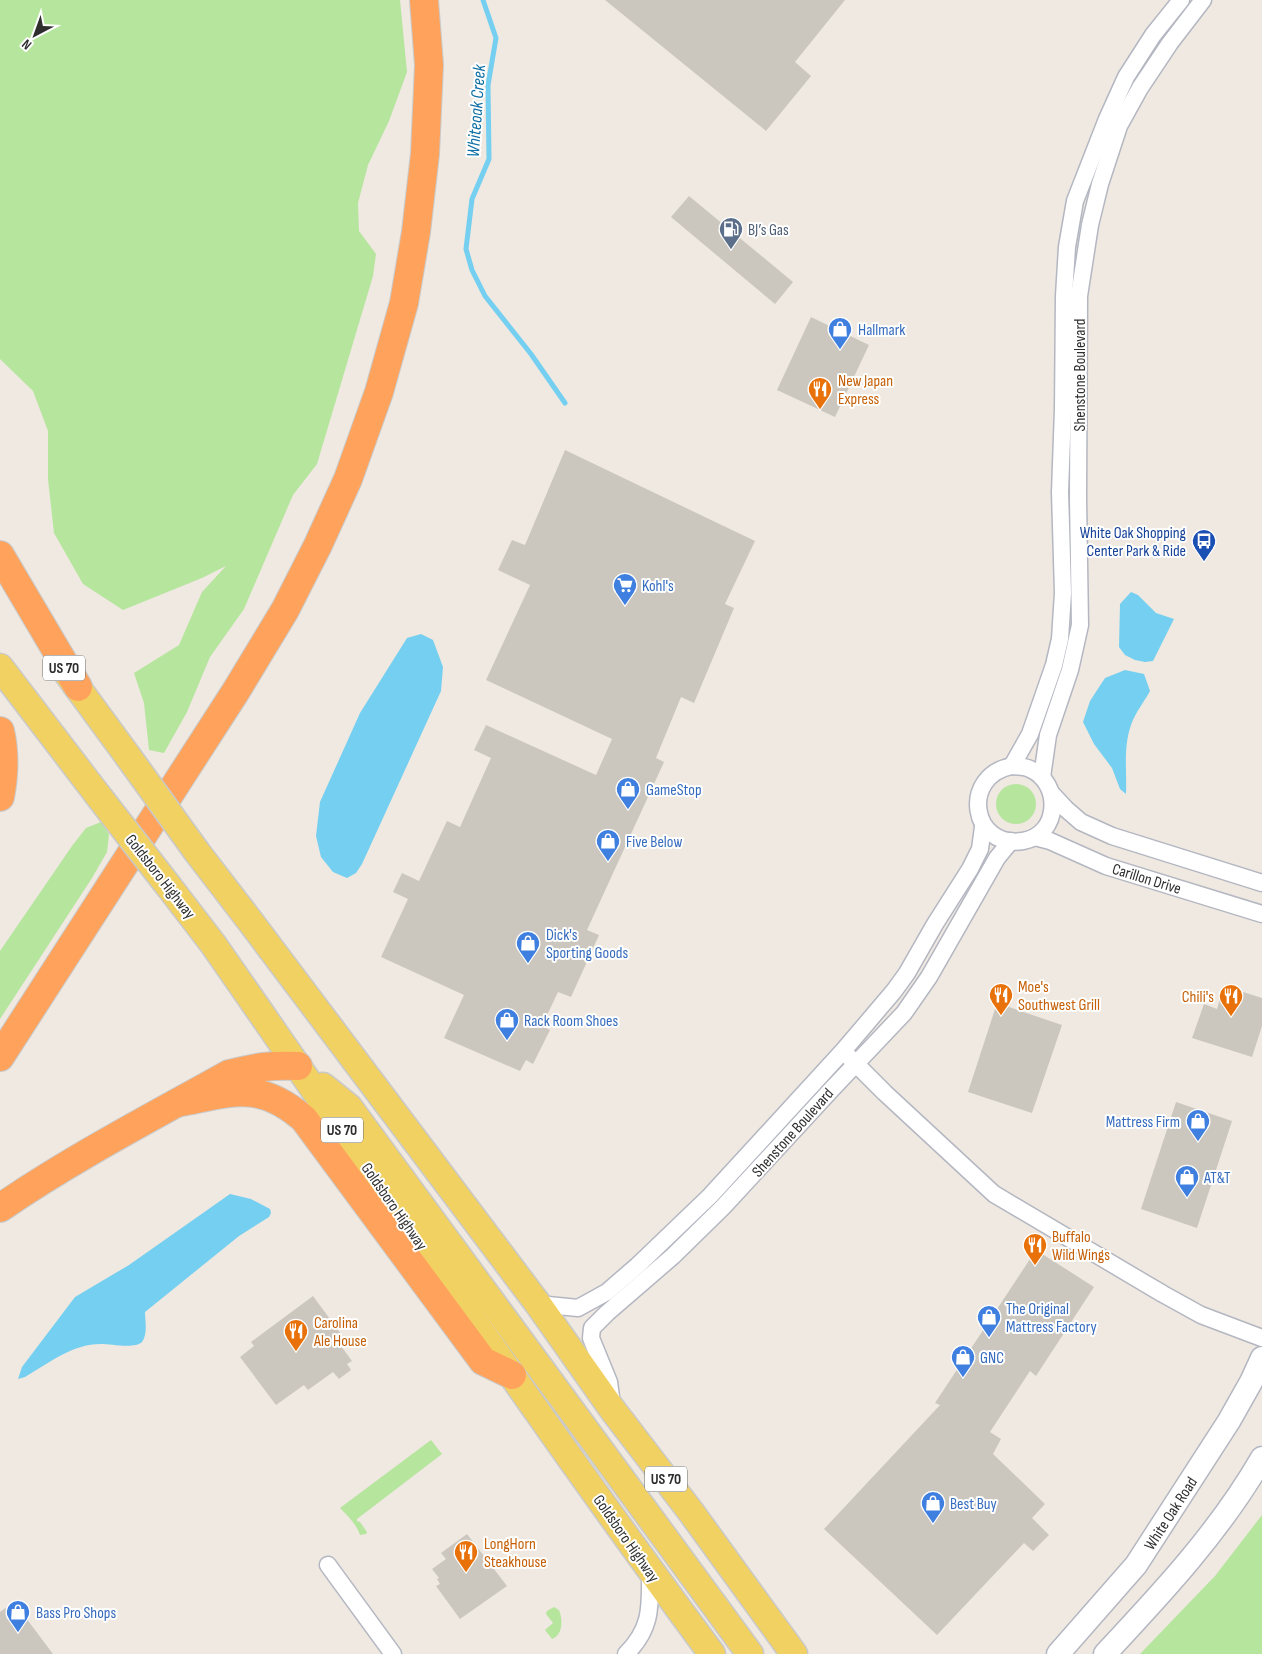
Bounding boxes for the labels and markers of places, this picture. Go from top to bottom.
fuel station icon: BJ’s Gas [718,216,744,250]
place label: BJ’s Gas [748,221,789,240]
shop icon: Hallmark [827,316,853,350]
place label: Hallmark [858,321,905,340]
place label: New Japan Express [838,372,893,409]
restaurant icon: New Japan Express [807,376,833,410]
place label: White Oak Shopping Center Park & Ride [1080,524,1186,561]
bus stop icon: White Oak Shopping Center Park & Ride [1191,528,1217,562]
supermarket icon: Kohl's [612,572,638,606]
place label: Kohl's [642,577,674,596]
shop icon: GameStop [615,776,641,810]
place label: GameStop [646,781,702,800]
shop icon: Five Below [595,828,621,862]
place label: Five Below [626,833,682,852]
place label: Dick's Sporting Goods [546,926,628,963]
shop icon: Dick's Sporting Goods [515,930,541,964]
place label: Moe's Southwest Grill [1018,978,1100,1015]
restaurant icon: Moe's Southwest Grill [988,982,1014,1016]
restaurant icon: Chili's [1218,983,1244,1017]
place label: Chili's [1182,988,1214,1007]
shop icon: Rack Room Shoes [494,1007,520,1041]
place label: Rack Room Shoes [524,1012,618,1031]
shop icon: Mattress Firm [1185,1108,1211,1142]
place label: Mattress Firm [1106,1113,1180,1132]
shop icon: AT&T [1174,1164,1200,1198]
place label: AT&T [1203,1169,1231,1188]
place label: Buffalo Wild Wings [1052,1228,1110,1265]
restaurant icon: Buffalo Wild Wings [1022,1232,1048,1266]
place label: The Original Mattress Factory [1006,1300,1097,1337]
shop icon: The Original Mattress Factory [976,1304,1002,1338]
place label: Carolina Ale House [313,1314,367,1351]
restaurant icon: Carolina Ale House [283,1318,309,1352]
shop icon: GNC [950,1344,976,1378]
place label: GNC [980,1349,1004,1368]
shop icon: Best Buy [920,1490,946,1524]
place label: Best Buy [950,1495,997,1514]
place label: LongHorn Steakhouse [484,1535,547,1572]
restaurant icon: LongHorn Steakhouse [453,1539,479,1573]
shop icon: Bass Pro Shops [5,1599,31,1633]
place label: Bass Pro Shops [36,1604,116,1623]

